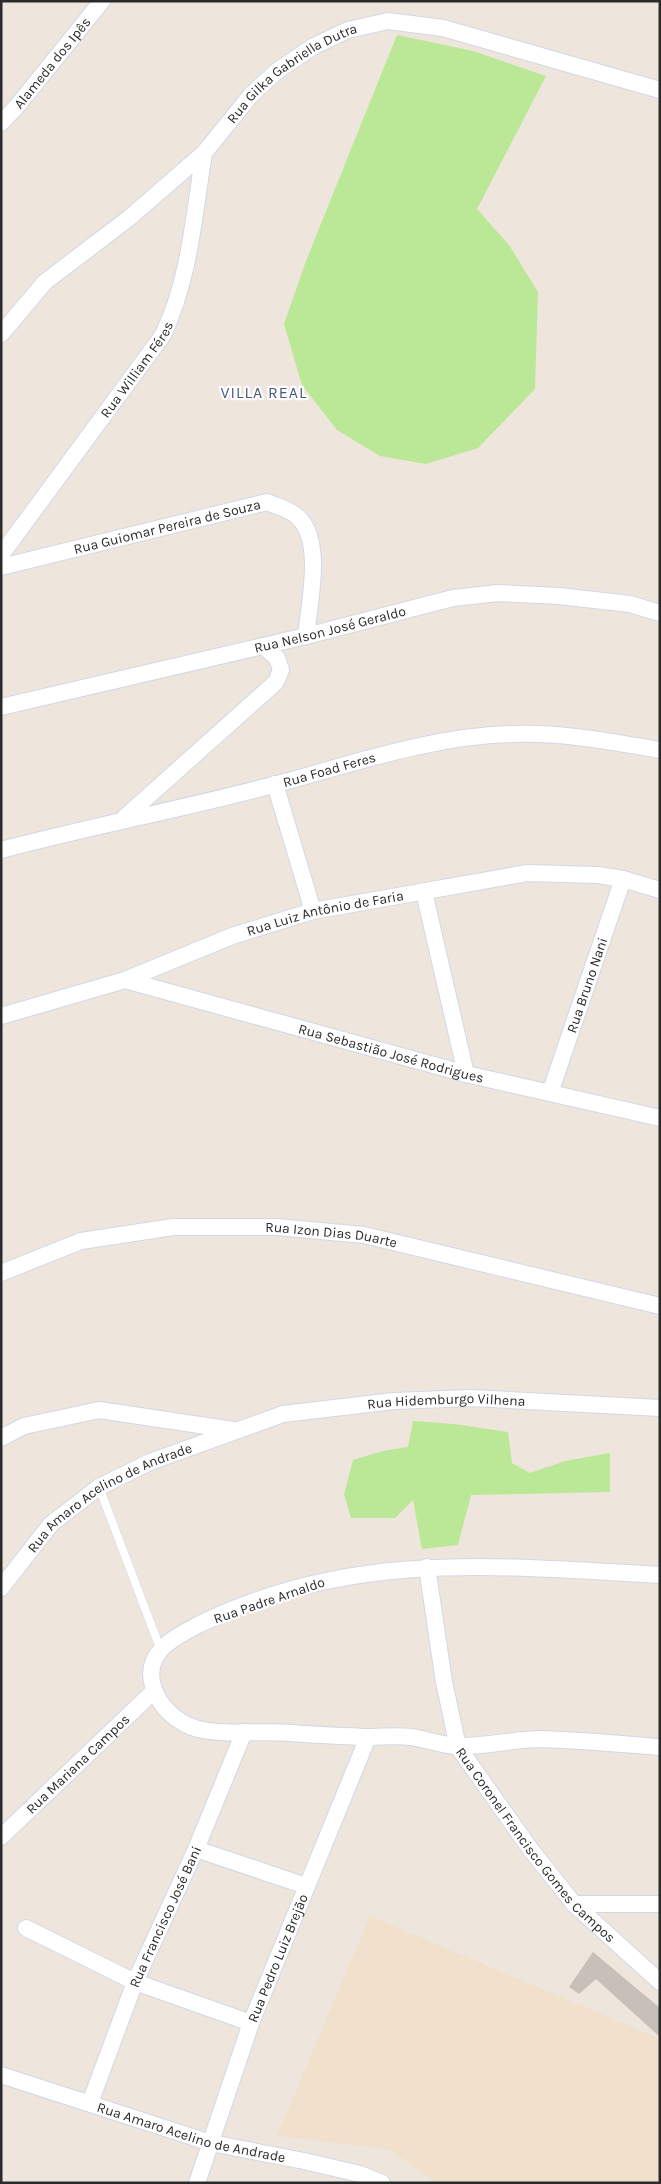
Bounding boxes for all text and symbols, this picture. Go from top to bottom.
street label: Alameda dos Ipês [10,14,94,112]
street label: Rua Gilka Gabriella Dutra [224,20,359,127]
street label: Rua William Féres [97,319,177,421]
district label: VILLA REAL [221,383,307,402]
street label: Rua Guiomar Pereira de Souza [72,496,263,558]
street label: Rua Nelson José Geraldo [253,603,408,657]
street label: Rua Foad Feres [281,749,378,791]
street label: Rua Luiz Antônio de Faria [245,887,405,940]
street label: Rua Bruno Nani [563,935,611,1035]
street label: Rua Sebastião José Rodrigues [296,1020,485,1087]
street label: Rua Izon Dias Duarte [265,1219,399,1252]
street label: Rua Hidemburgo Vilhena [366,1390,526,1413]
street label: Rua Amaro Acelino de Andrade [24,1440,194,1556]
street label: Rua Padre Arnaldo [211,1573,327,1627]
street label: Rua Mariana Campos [23,1711,133,1818]
street label: Rua Coronel Francisco Gomes Campos [452,1744,619,1946]
street label: Rua Francisco José Bani [126,1844,205,1990]
street label: Rua Pedro Luiz Brejão [244,1892,312,2025]
street label: Rua Amaro Acelino de Andrade [95,2099,287,2166]

